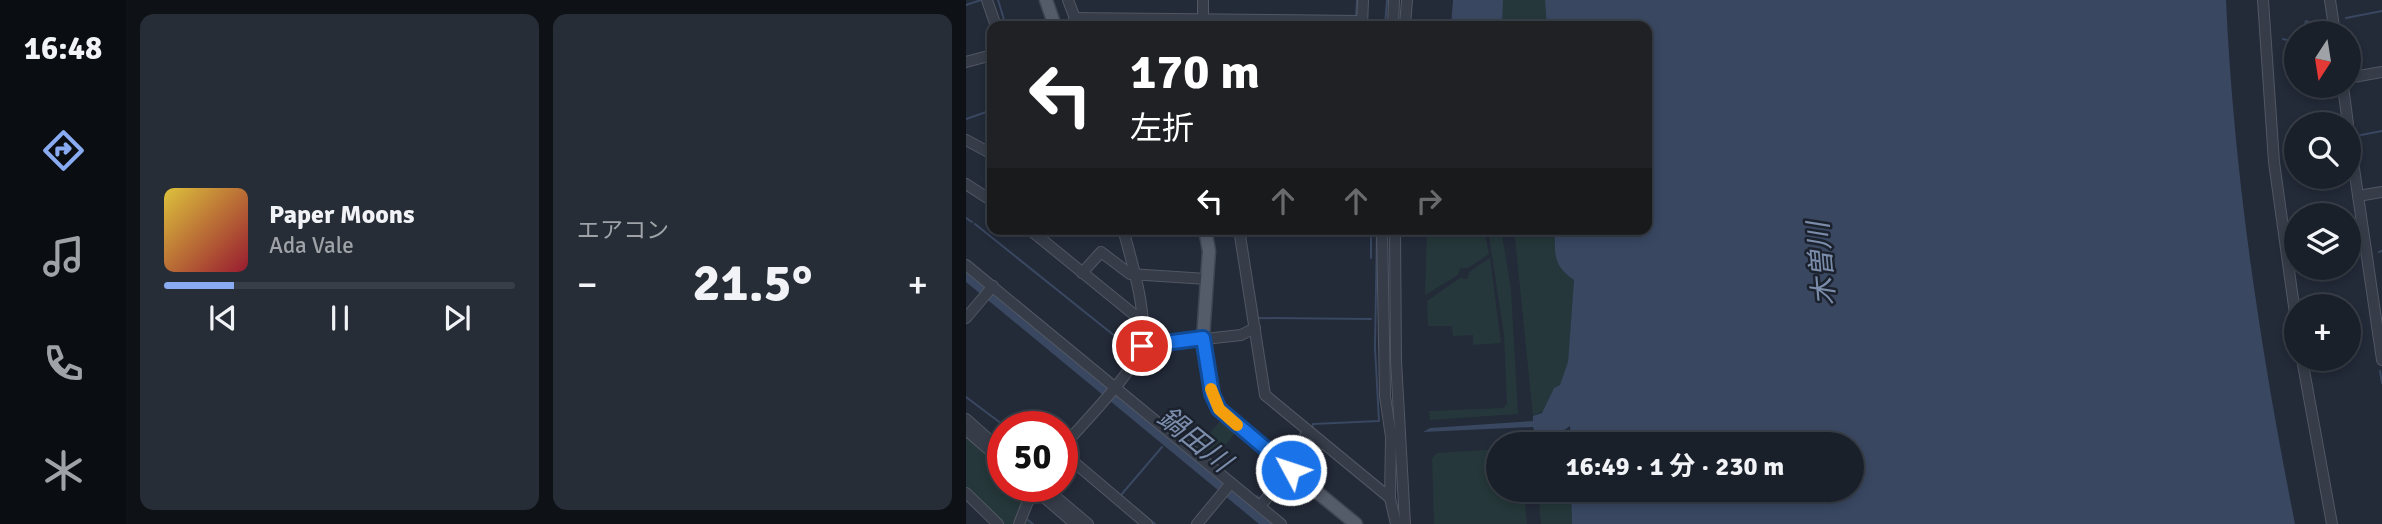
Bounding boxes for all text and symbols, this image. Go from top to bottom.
north arrow [2284,21,2361,98]
map controls [2284,21,2361,371]
text: 16:48 [24,29,102,68]
text: 170 m [1130,42,1260,102]
icon: left [1015,49,1106,140]
text: 左折 [1130,109,1194,148]
button: search [2284,112,2361,189]
icon: directions [39,126,88,175]
icon: left [1191,182,1229,220]
icon: ahead [1264,182,1302,220]
icon: ahead [1337,182,1375,220]
icon: right [1410,182,1448,220]
text: Paper Moons [269,199,415,231]
button: layers [2284,203,2361,280]
text: エアコン [577,216,669,245]
water label: 木曽川 [1801,218,1843,307]
text: Ada Vale [269,231,354,260]
icon: music [39,232,88,281]
text: 21.5° [693,251,812,315]
text: − [577,261,598,308]
text: + [907,261,928,308]
button: + [2284,294,2361,371]
icon: previous [204,299,242,337]
icon: pause [321,299,359,337]
icon: next [438,299,476,337]
pin [1112,316,1172,376]
icon: arrive [1123,327,1161,365]
icon: phone [39,339,88,388]
water label: 鍋田川 [1151,400,1240,481]
speed limit sign: 50 [987,411,1078,502]
position arrow [1254,433,1328,507]
icon: climate [39,446,88,495]
text: 16:49 · 1 分 · 230 m [1566,451,1784,483]

